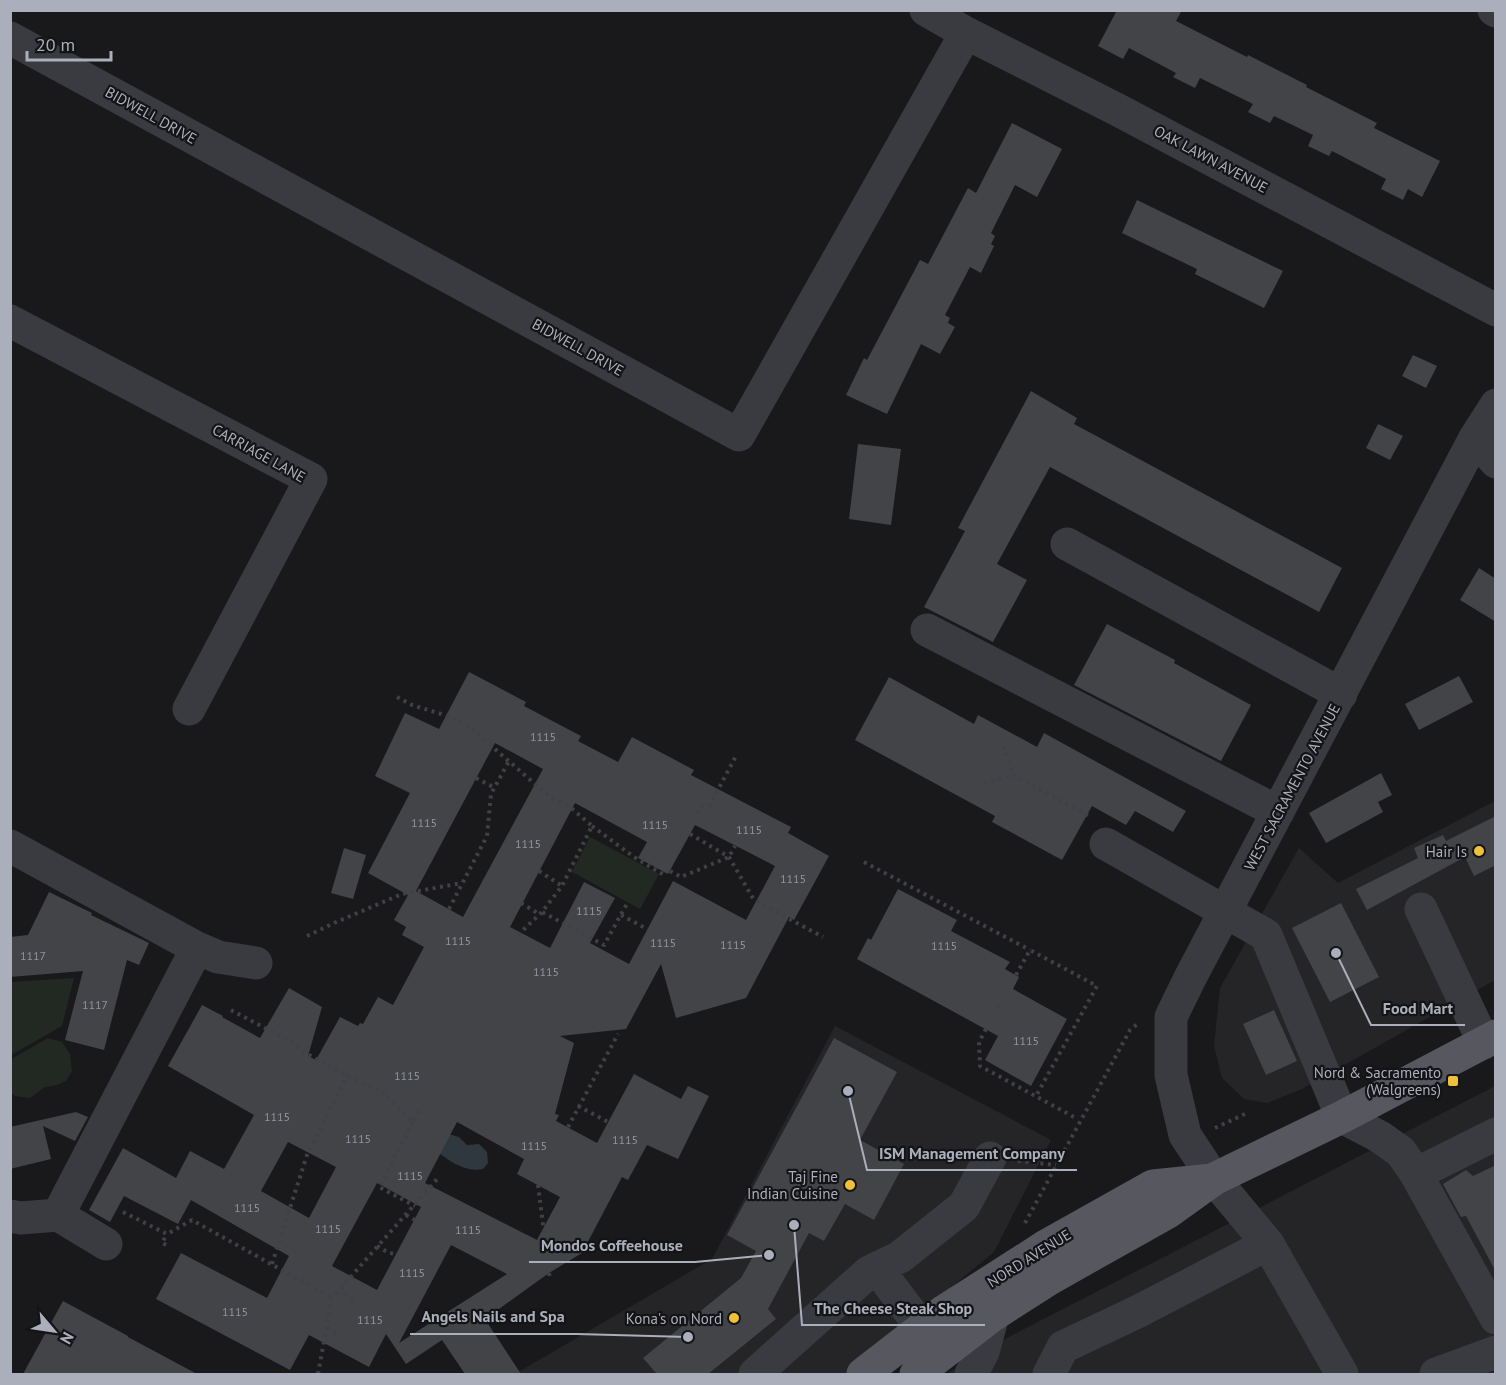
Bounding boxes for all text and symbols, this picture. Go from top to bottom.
scale bar [27,24,111,62]
text: 20 m [36,33,75,56]
street label: BIDWELL DRIVE [102,82,200,148]
street label: OAK LAWN AVENUE [1151,121,1271,197]
street label: BIDWELL DRIVE [529,314,627,380]
street label: CARRIAGE LANE [209,420,309,486]
street label: WEST SACRAMENTO AVENUE [1240,700,1344,874]
house number: 1115 [530,729,556,744]
house number: 1115 [411,815,437,830]
house number: 1115 [642,817,668,832]
house number: 1115 [736,822,762,837]
house number: 1115 [515,836,541,851]
place label: Hair Is [1426,842,1467,861]
marker: Hair Is [1472,844,1486,858]
house number: 1115 [780,871,806,886]
house number: 1115 [576,903,602,918]
house number: 1115 [445,933,471,948]
house number: 1115 [650,935,676,950]
house number: 1115 [720,937,746,952]
house number: 1115 [931,938,957,953]
house number: 1117 [20,948,46,963]
house number: 1115 [533,964,559,979]
callout: Food Mart [1371,991,1465,1025]
house number: 1117 [82,997,108,1012]
text: Food Mart [1383,998,1454,1018]
house number: 1115 [1013,1033,1039,1048]
place label: Nord & Sacramento (Walgreens) [1314,1063,1441,1099]
house number: 1115 [394,1068,420,1083]
marker: Nord & Sacramento (Walgreens) [1446,1074,1460,1088]
house number: 1115 [264,1109,290,1124]
house number: 1115 [345,1131,371,1146]
house number: 1115 [612,1132,638,1147]
callout: ISM Management Company [867,1136,1077,1170]
house number: 1115 [521,1138,547,1153]
text: ISM Management Company [879,1143,1065,1163]
place label: Taj Fine Indian Cuisine [747,1167,838,1203]
house number: 1115 [397,1168,423,1183]
marker: Taj Fine Indian Cuisine [843,1178,857,1192]
house number: 1115 [234,1200,260,1215]
house number: 1115 [315,1221,341,1236]
house number: 1115 [455,1222,481,1237]
street label: NORD AVENUE [984,1225,1074,1291]
callout: Mondos Coffeehouse [529,1228,695,1262]
text: Mondos Coffeehouse [541,1235,683,1255]
house number: 1115 [399,1265,425,1280]
callout: The Cheese Steak Shop [802,1291,985,1325]
text: The Cheese Steak Shop [814,1298,973,1318]
callout: Angels Nails and Spa [410,1300,577,1334]
north arrow [24,1301,84,1361]
house number: 1115 [222,1304,248,1319]
text: Angels Nails and Spa [421,1306,565,1326]
place label: Kona's on Nord [626,1309,722,1328]
marker: Kona's on Nord [727,1311,741,1325]
house number: 1115 [357,1312,383,1327]
text: N [56,1329,78,1348]

